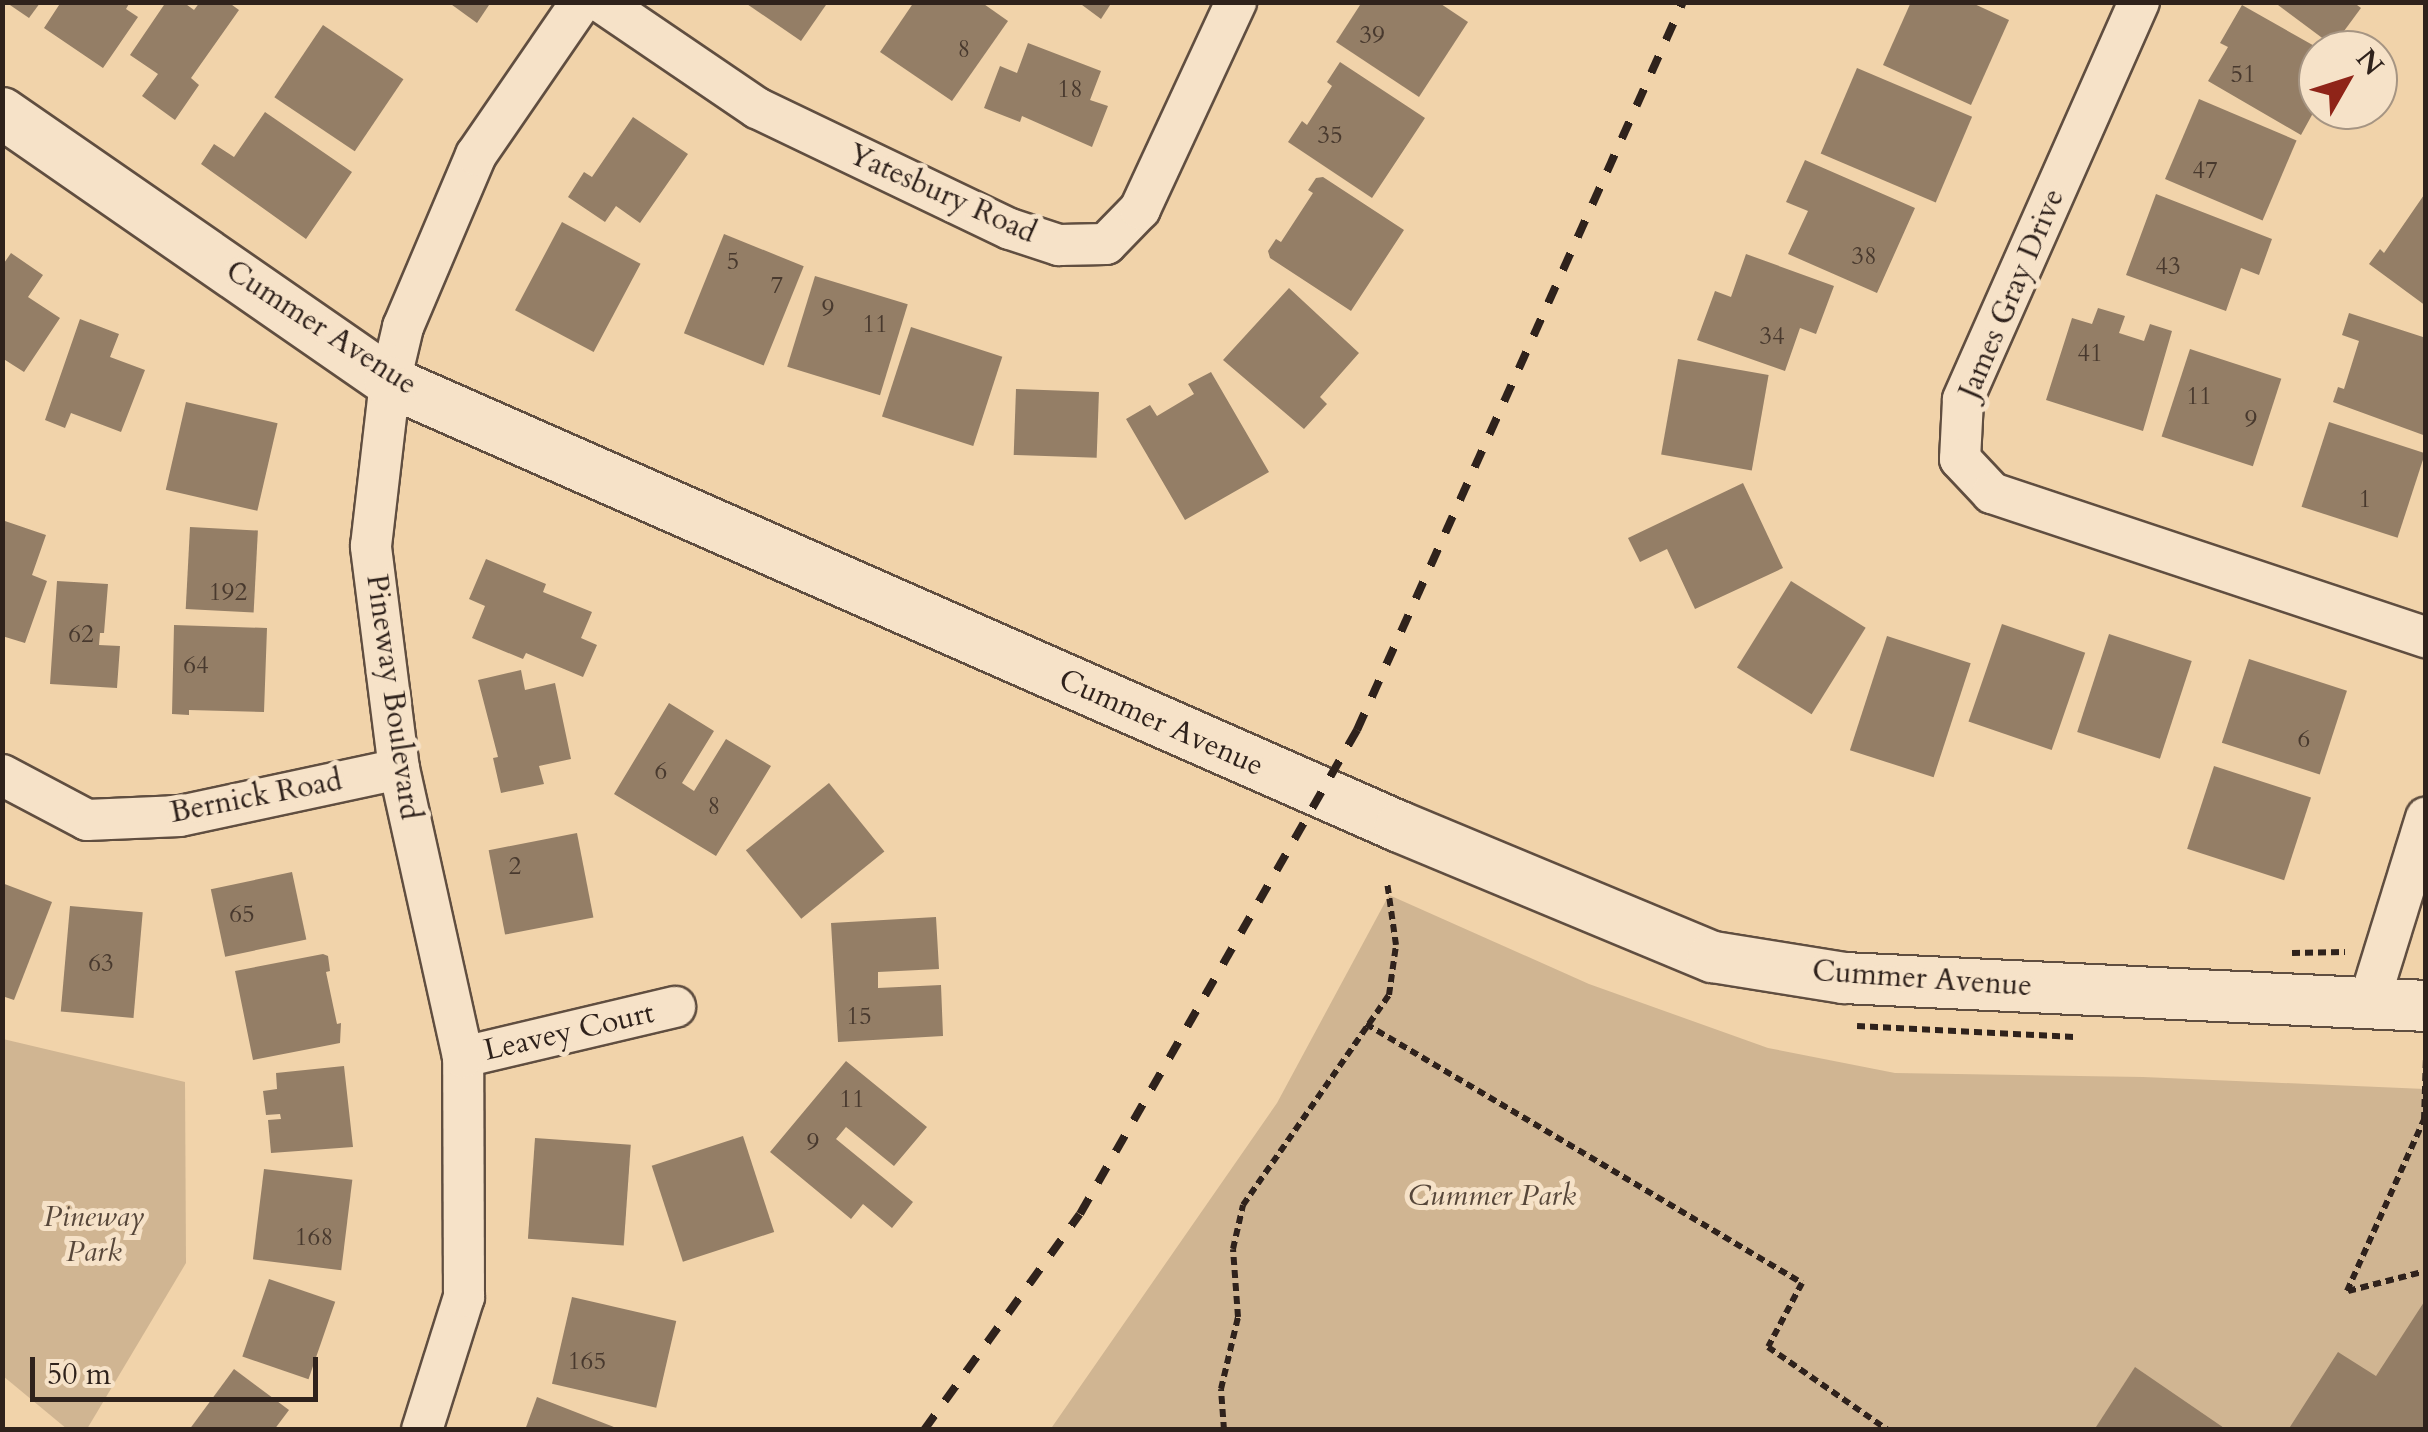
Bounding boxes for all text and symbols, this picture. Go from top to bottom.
house number: 39 [1359,20,1385,50]
north arrow [2298,30,2398,130]
house number: 8 [958,34,970,64]
text: N [2347,41,2392,84]
house number: 51 [2230,59,2256,89]
house number: 18 [1057,74,1083,104]
house number: 35 [1317,120,1343,150]
street label: Yatesbury Road [842,137,1042,251]
house number: 47 [2192,155,2218,185]
street label: James Gray Drive [1952,184,2072,404]
house number: 38 [1851,241,1877,271]
house number: 5 [727,246,739,276]
house number: 43 [2155,251,2181,281]
street label: Cummer Avenue [219,253,423,403]
house number: 7 [771,270,783,300]
house number: 9 [822,293,834,323]
house number: 11 [862,309,888,339]
house number: 34 [1759,321,1785,351]
house number: 41 [2077,338,2103,368]
house number: 11 [2186,381,2212,411]
house number: 9 [2245,404,2257,434]
house number: 1 [2359,484,2371,514]
street label: Pineway Boulevard [358,572,428,822]
house number: 192 [209,577,247,607]
house number: 62 [68,619,94,649]
house number: 64 [183,650,209,680]
street label: Cummer Avenue [1053,662,1269,784]
house number: 6 [2298,724,2310,754]
house number: 6 [655,756,667,786]
street label: Bernick Road [167,763,345,831]
house number: 8 [708,791,720,821]
house number: 2 [509,851,521,881]
house number: 65 [229,899,255,929]
house number: 63 [88,948,114,978]
street label: Cummer Avenue [1811,953,2033,1005]
street label: Leavey Court [480,995,658,1069]
house number: 15 [846,1001,872,1031]
house number: 11 [839,1084,865,1114]
house number: 9 [807,1127,819,1157]
park label: Cummer Park [1408,1178,1576,1214]
park label: Pineway Park [44,1199,144,1270]
house number: 168 [295,1222,333,1252]
scale bar [35,1337,322,1399]
house number: 165 [568,1346,606,1376]
text: 50 m [47,1354,111,1395]

